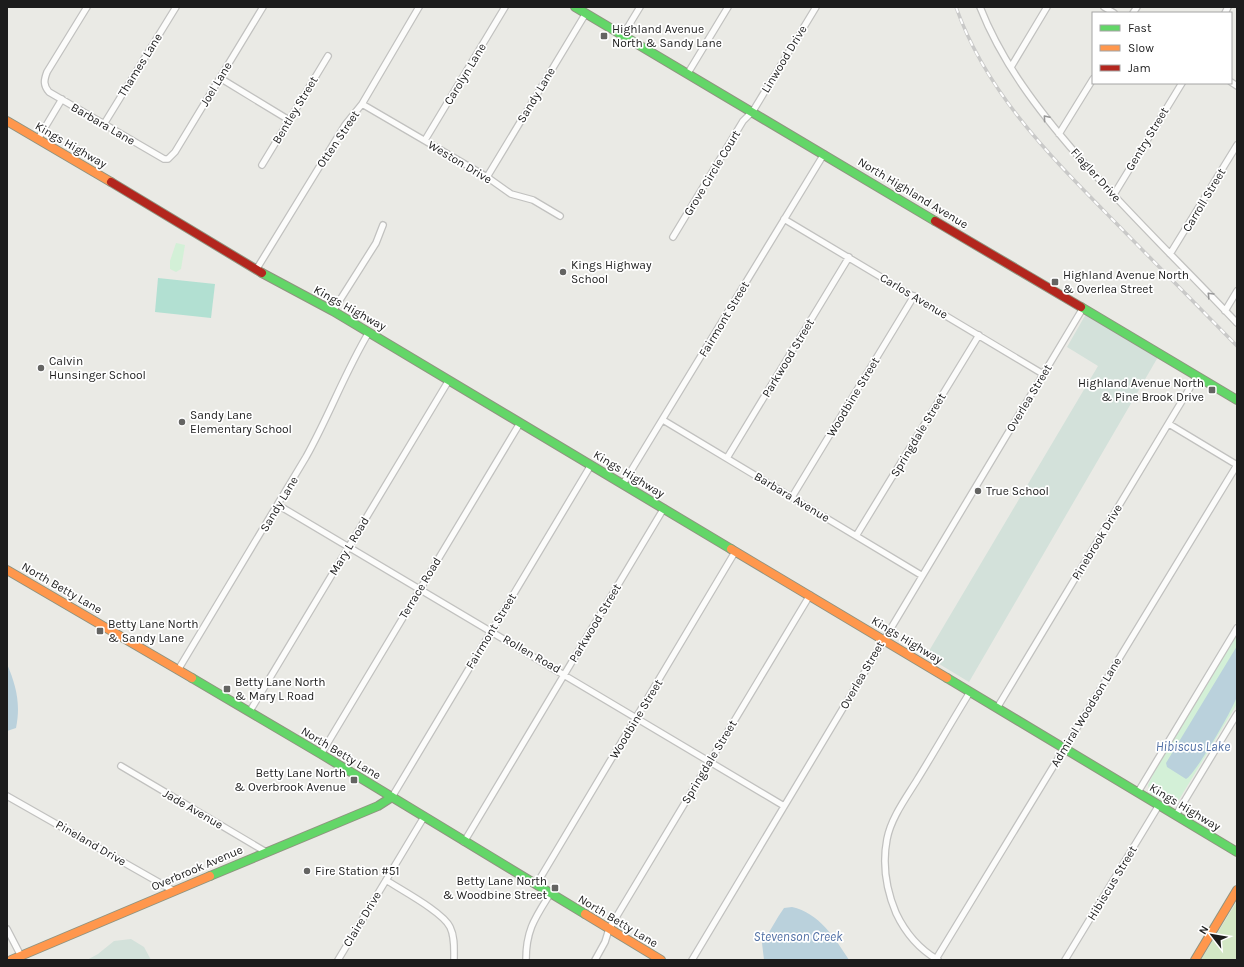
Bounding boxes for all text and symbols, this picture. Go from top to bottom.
legend [1092,12,1232,84]
text: Fast [1128,21,1152,35]
place label: Highland Avenue North & Sandy Lane [612,22,722,50]
street label: Linwood Drive [758,23,810,95]
street label: Thames Lane [115,31,165,99]
marker: Highland Avenue North & Sandy Lane [599,31,609,41]
street label: Carolyn Lane [441,41,489,107]
text: Slow [1128,41,1154,55]
street label: Joel Lane [197,59,235,109]
text: Jam [1128,61,1151,75]
street label: Sandy Lane [514,65,558,125]
street label: Bentley Street [269,73,321,146]
street label: Barbara Lane [69,100,137,148]
street label: Gentry Street [1123,104,1172,173]
street label: Otten Street [314,107,363,170]
one-way arrow [1043,115,1050,123]
street label: Kings Highway [33,119,110,171]
street label: Grove Circle Court [681,127,743,218]
street label: Weston Drive [426,137,494,187]
street label: Flagler Drive [1068,145,1124,205]
street label: North Highland Avenue [855,155,971,231]
street label: Carroll Street [1180,165,1229,234]
place label: Kings Highway School [571,258,652,286]
marker: Kings Highway School [558,267,568,277]
place label: Highland Avenue North & Overlea Street [1063,268,1189,296]
street label: Carlos Avenue [877,270,951,322]
marker: Highland Avenue North & Overlea Street [1050,277,1060,287]
street label: Fairmont Street [696,278,752,359]
street label: Kings Highway [311,282,389,334]
one-way arrow [1207,292,1215,300]
street label: Parkwood Street [759,316,817,400]
place label: Calvin Hunsinger School [49,354,146,382]
street label: Woodbine Street [824,354,883,439]
street label: Overlea Street [1003,361,1055,434]
marker: Calvin Hunsinger School [36,363,46,373]
place label: Highland Avenue North & Pine Brook Drive [1078,376,1204,404]
marker: Highland Avenue North & Pine Brook Drive [1207,385,1217,395]
street label: Springdale Street [887,390,949,479]
place label: Sandy Lane Elementary School [190,408,292,436]
marker: Sandy Lane Elementary School [177,417,187,427]
street label: Kings Highway [591,447,667,501]
street label: Barbara Avenue [752,469,832,525]
street label: Sandy Lane [257,474,301,534]
place label: True School [986,484,1049,498]
marker: True School [973,486,983,496]
street label: Pinebrook Drive [1069,502,1125,582]
street label: Mary L Road [326,514,372,578]
street label: Terrace Road [396,555,444,621]
street label: North Betty Lane [19,559,105,617]
street label: Parkwood Street [566,581,624,665]
street label: Fairmont Street [463,590,519,671]
street label: Kings Highway [869,613,945,667]
place label: Betty Lane North & Sandy Lane [108,617,198,645]
marker: Betty Lane North & Sandy Lane [95,626,105,636]
street label: Rollen Road [501,632,563,676]
street label: Overlea Street [837,638,887,711]
street label: Admiral Woodson Lane [1048,655,1124,769]
place label: Betty Lane North & Mary L Road [235,675,325,703]
street label: Woodbine Street [607,676,666,761]
marker: Betty Lane North & Mary L Road [222,684,232,694]
street label: Springdale Street [678,717,740,806]
street label: North Betty Lane [299,724,383,782]
water label: Hibiscus Lake [1156,739,1230,754]
place label: Betty Lane North & Overbrook Avenue [234,766,346,794]
marker: Betty Lane North & Overbrook Avenue [349,775,359,785]
street label: Kings Highway [1147,780,1223,834]
street label: Jade Avenue [160,786,226,832]
street label: Pineland Drive [53,817,129,869]
street label: Overbrook Avenue [149,842,245,894]
street label: Hibiscus Street [1084,843,1140,923]
place label: Fire Station #51 [315,864,400,878]
marker: Fire Station #51 [302,866,312,876]
place label: Betty Lane North & Woodbine Street [443,874,547,902]
marker: Betty Lane North & Woodbine Street [550,883,560,893]
street label: Claire Drive [340,889,384,949]
street label: North Betty Lane [576,892,660,950]
north arrow [1192,915,1232,955]
text: N [1196,923,1211,937]
water label: Stevenson Creek [753,929,843,944]

